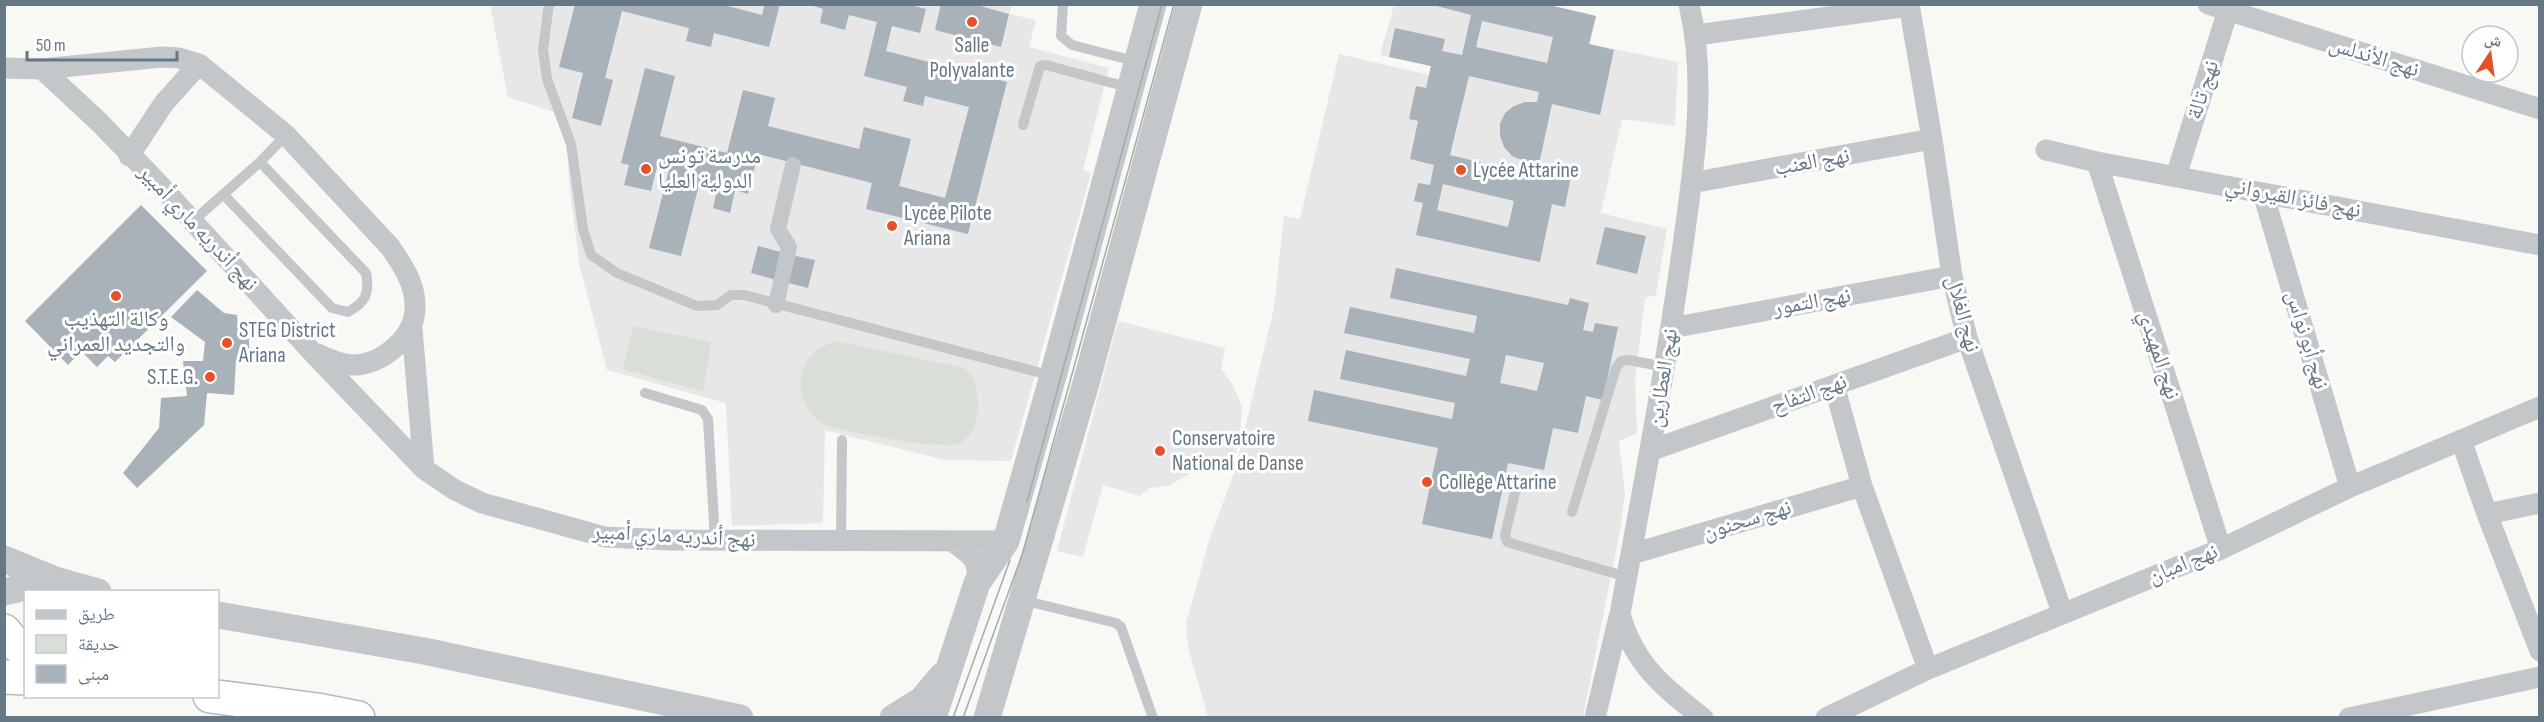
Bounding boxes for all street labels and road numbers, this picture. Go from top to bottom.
street label: نهج الأندلس [2326,31,2422,83]
street label: نهج تالة [2181,57,2225,123]
street label: نهج العنب [1772,142,1852,182]
street label: نهج أندريه ماري أمبير [130,158,264,299]
street label: نهج فائز القيرواني [2222,172,2363,227]
street label: نهج الغلال [1940,273,1986,355]
street label: نهج التمور [1770,282,1853,322]
street label: نهج أبو نواس [2279,287,2335,392]
street label: نهج المهيدي [2129,307,2186,404]
street label: نهج العطارين [1642,327,1684,429]
street label: نهج التفاح [1768,368,1850,420]
street label: نهج سحنون [1699,494,1795,546]
street label: نهج أندريه ماري أمبير [591,518,756,556]
street label: نهج امبان [2144,538,2222,590]

